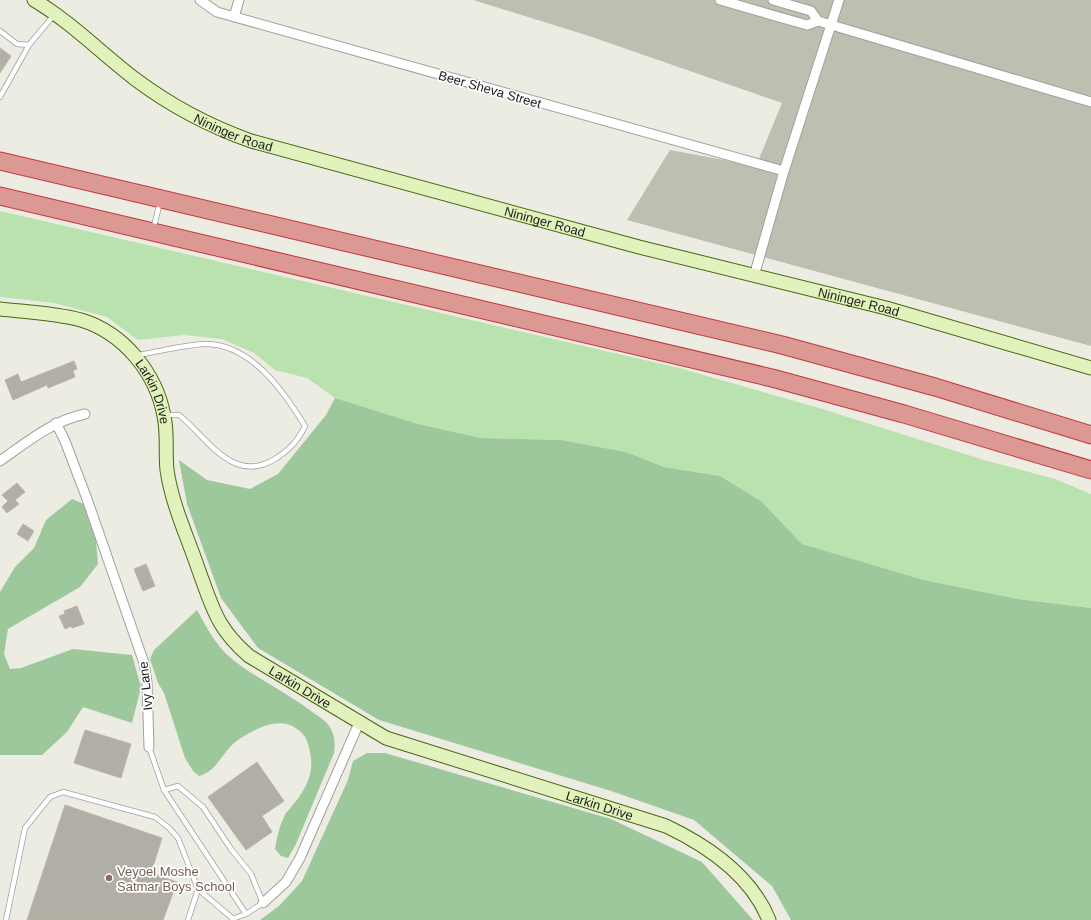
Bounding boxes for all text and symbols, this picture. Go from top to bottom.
street label: Beer Sheva Street [437,68,543,111]
street label: Nininger Road [191,111,274,155]
street label: Nininger Road [503,204,587,240]
street label: Nininger Road [817,285,901,319]
street label: Larkin Drive [132,356,172,425]
street label: Ivy Lane [135,661,156,711]
street label: Larkin Drive [266,663,334,711]
street label: Larkin Drive [564,788,635,823]
place label: Veyoel Moshe Satmar Boys School [117,864,235,894]
marker: Veyoel Moshe Satmar Boys School [104,873,114,883]

